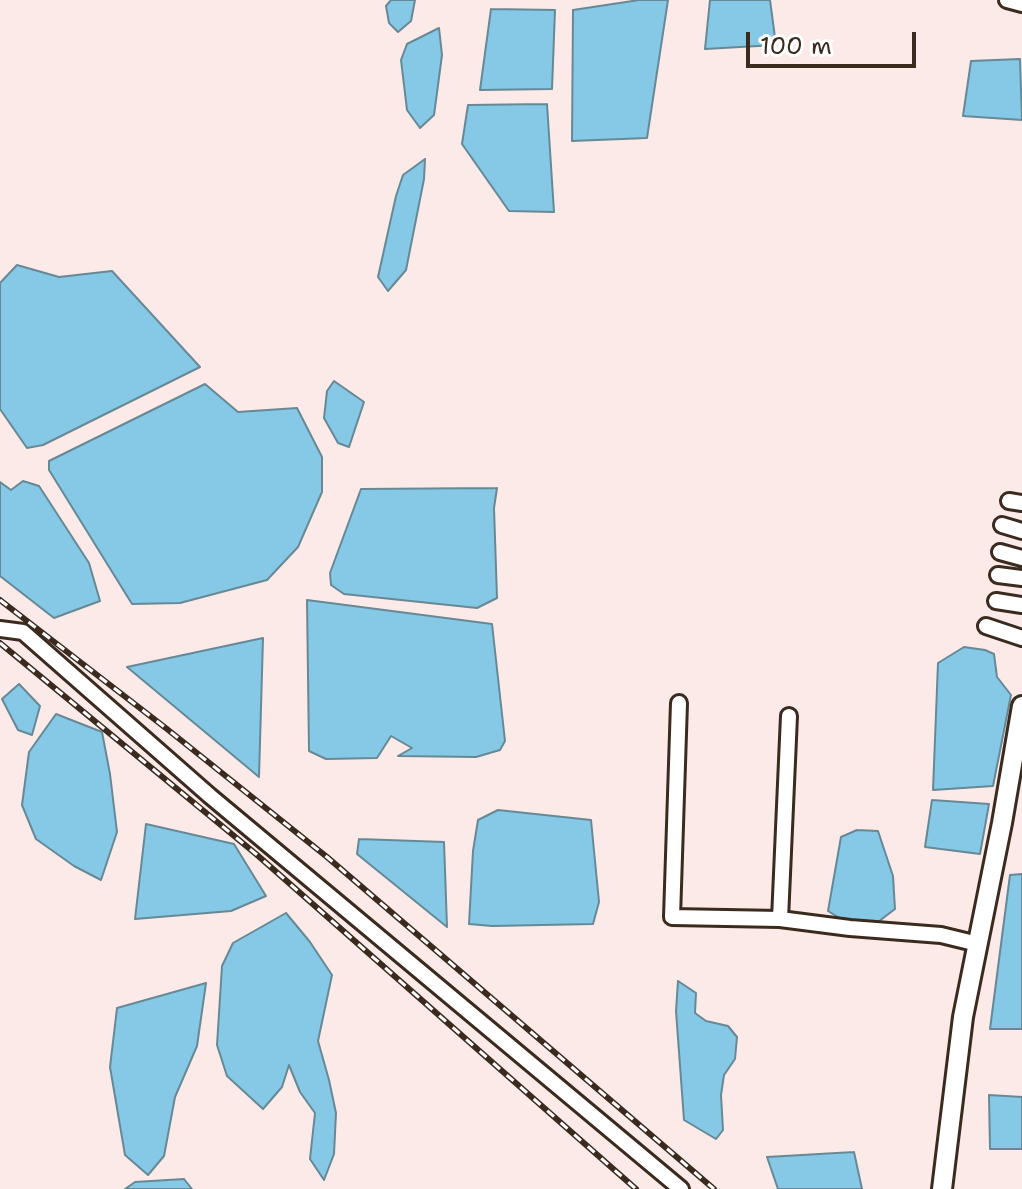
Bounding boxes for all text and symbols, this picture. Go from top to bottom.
scale bar [750,16,920,66]
text: 100 m [760,30,832,62]

